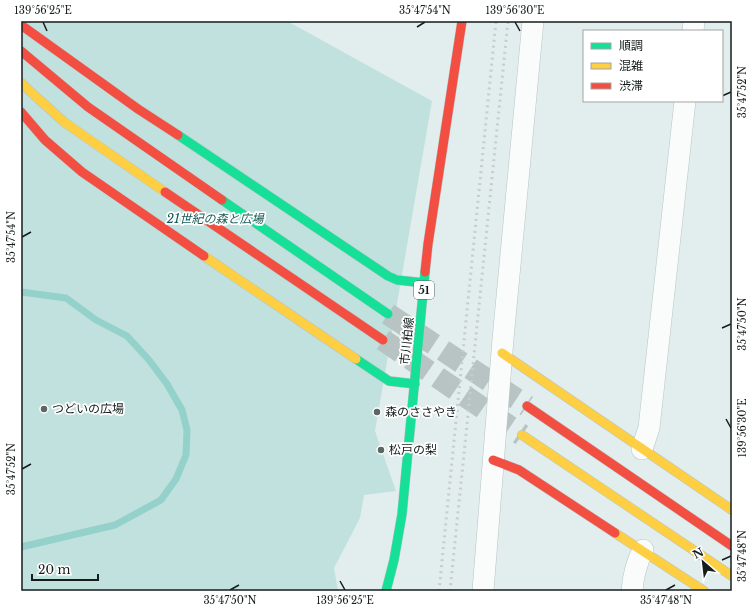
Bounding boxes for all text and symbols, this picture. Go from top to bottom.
text: 139°56'25"E [14,4,72,17]
text: 35°47'54"N [399,4,451,17]
text: 139°56'30"E [486,4,544,17]
legend [583,30,723,102]
text: 順調 [619,38,643,53]
text: 混雑 [619,58,643,73]
text: 35°47'52"N [736,66,749,118]
text: 渋滞 [619,78,643,93]
text: 35°47'54"N [5,211,18,263]
park label: 21世紀の森と広場 [166,211,266,226]
road number: 51 [414,281,434,299]
text: 35°47'50"N [736,297,749,351]
street label: 市川柏線 [397,316,416,366]
text: 139°56'30"E [736,399,749,457]
place label: つどいの広場 [52,401,124,416]
marker: つどいの広場 [39,404,49,414]
place label: 森のささやき [385,404,457,419]
marker: 森のささやき [372,407,382,417]
place label: 松戸の梨 [389,442,437,457]
text: 35°47'52"N [5,443,18,495]
marker: 松戸の梨 [376,445,386,455]
text: 35°47'48"N [736,530,749,582]
north arrow [683,542,723,582]
text: N [690,544,707,562]
scale bar [32,556,98,582]
text: 20 m [38,562,70,577]
text: 35°47'50"N [203,594,257,607]
text: 139°56'25"E [316,594,374,607]
text: 35°47'48"N [640,594,692,607]

